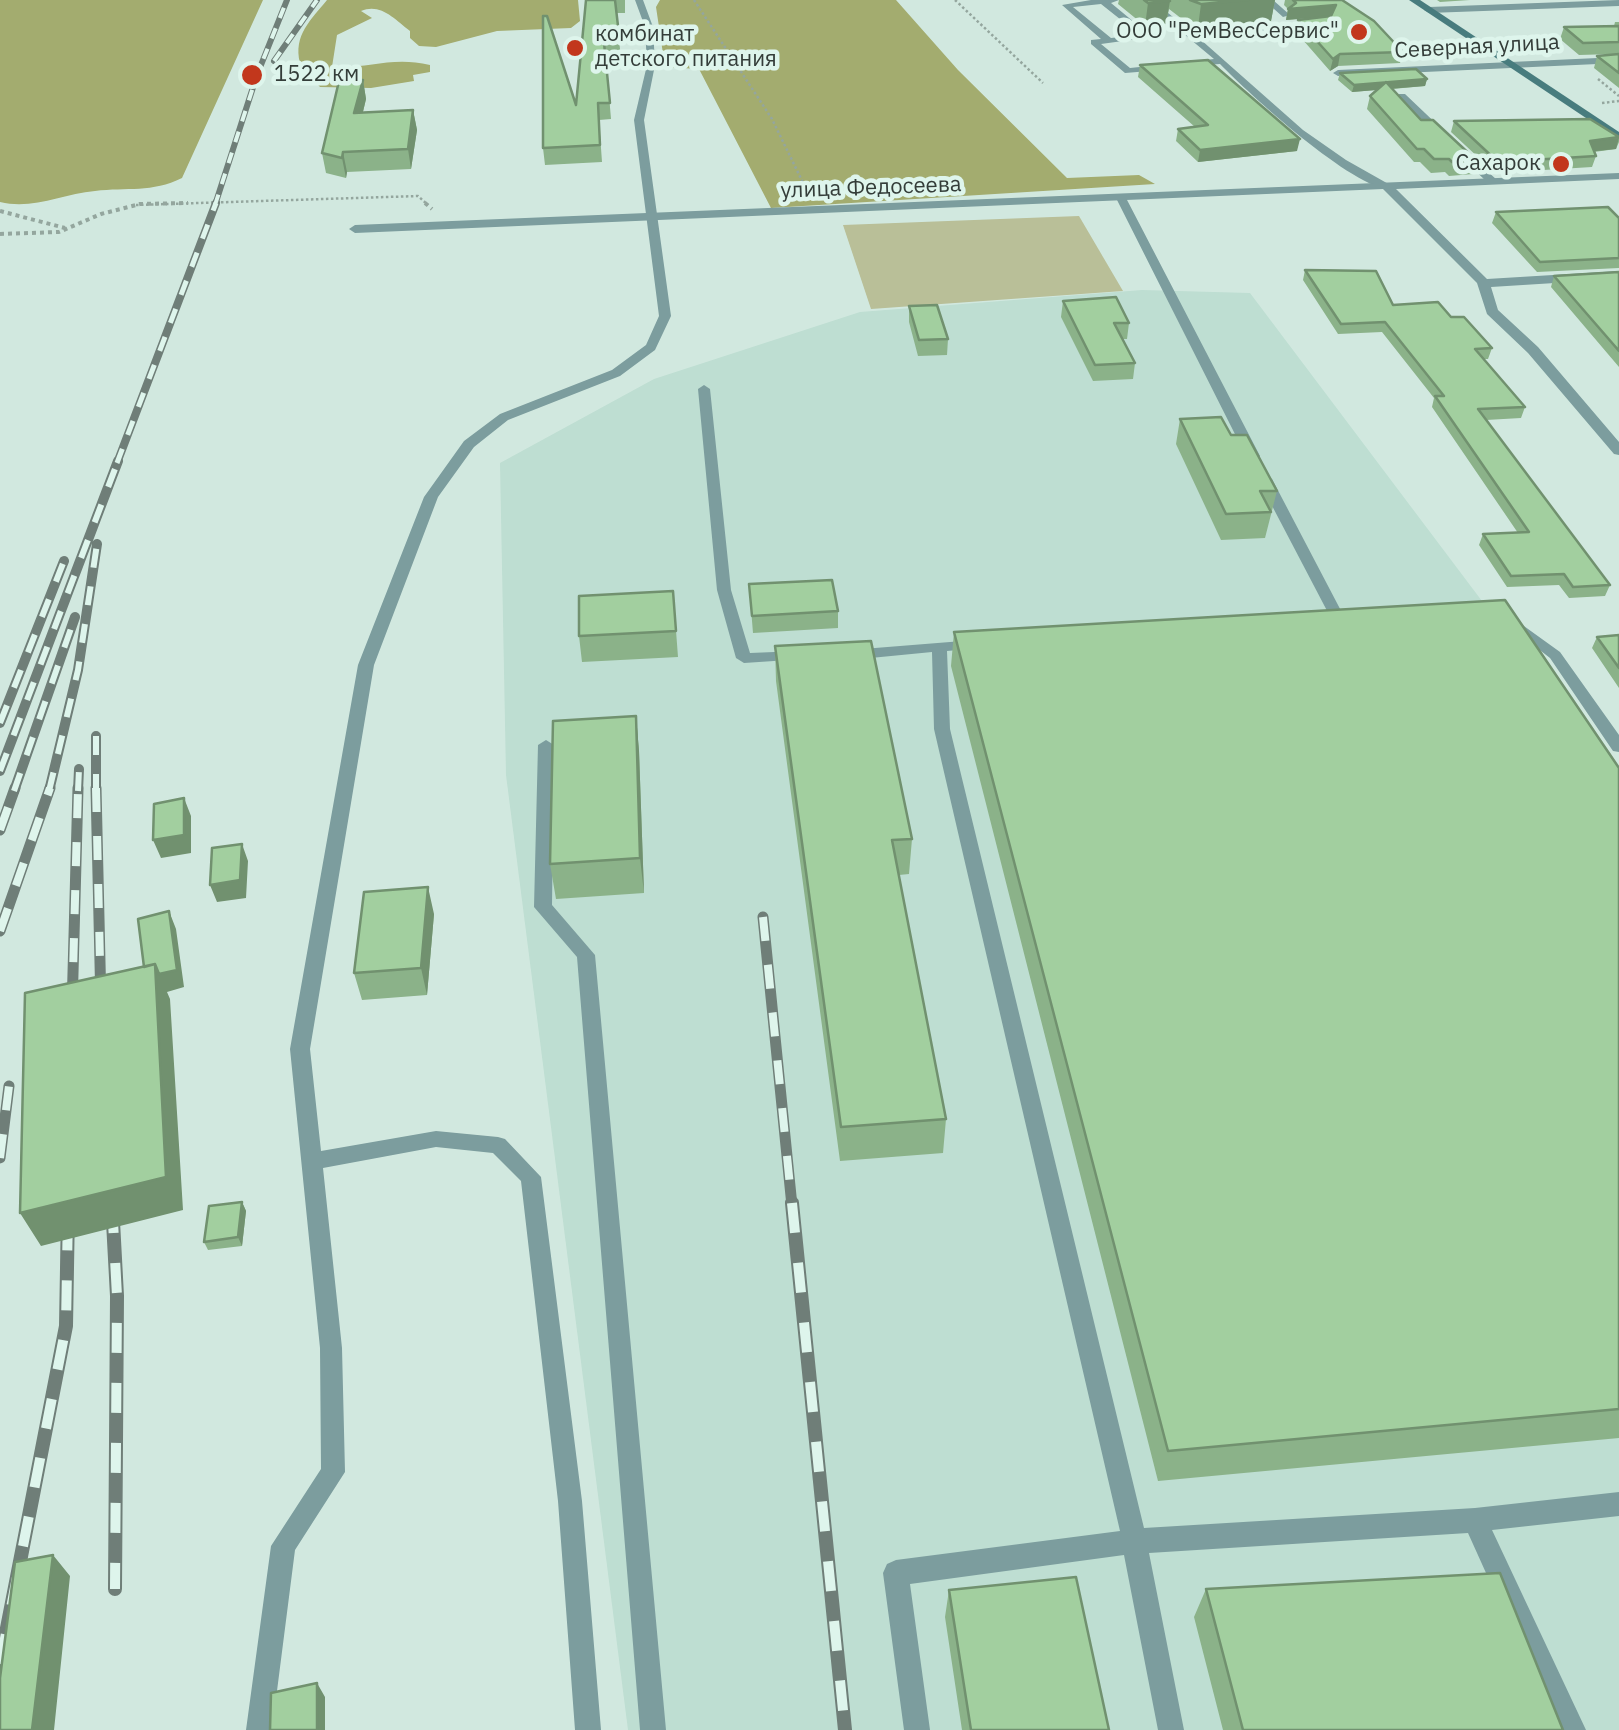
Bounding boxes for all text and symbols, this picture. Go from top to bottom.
place label: ООО "РемВесСервис" [1116,19,1339,45]
marker: ООО "РемВесСервис" [1348,21,1370,43]
place label: комбинат детского питания [595,22,777,74]
street label: Северная улица [1394,29,1560,65]
marker: комбинат детского питания [564,37,586,59]
marker: 1522 км [239,62,265,88]
place label: 1522 км [274,62,359,88]
place label: Сахарок [1455,151,1541,177]
marker: Сахарок [1550,153,1572,175]
street label: улица Федосеева [780,172,962,204]

